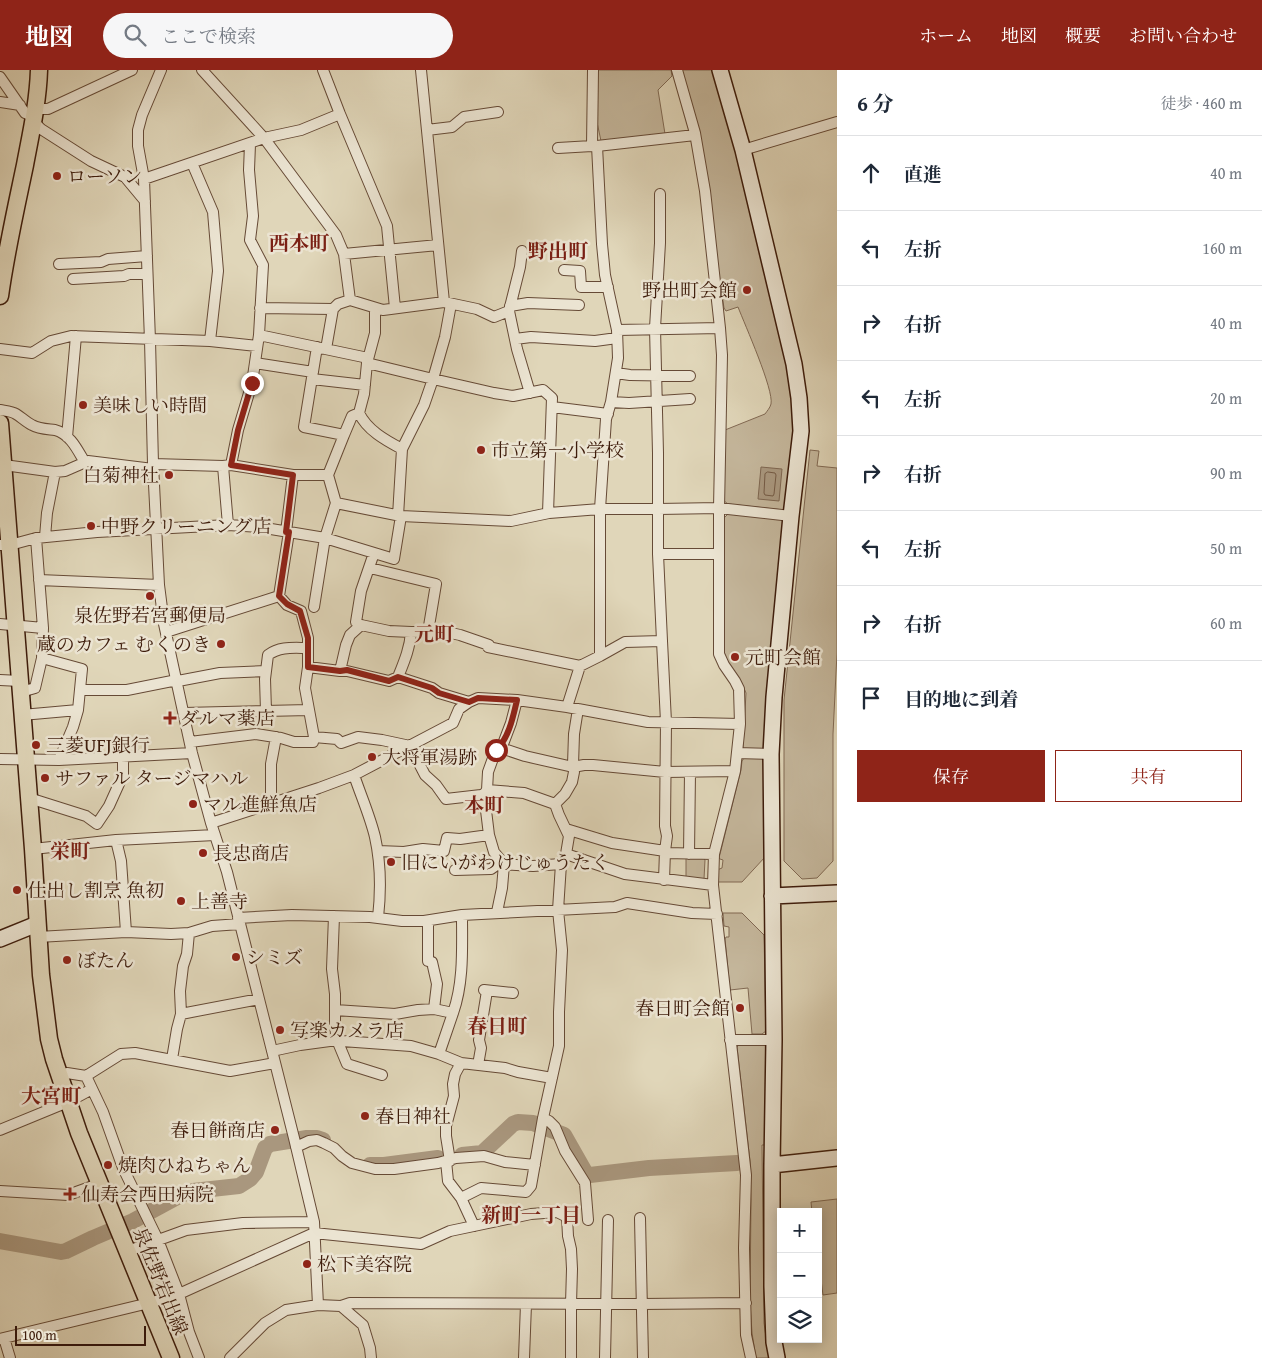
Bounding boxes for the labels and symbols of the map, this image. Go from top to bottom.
place label: ローソン [67,162,142,190]
marker: ローソン [51,170,63,182]
district label: 西本町 [269,228,330,257]
district label: 野出町 [528,236,589,265]
place label: 野出町会館 [642,276,737,304]
marker: 野出町会館 [741,284,753,296]
route end [241,372,264,395]
place label: 美味しい時間 [93,391,207,419]
marker: 美味しい時間 [77,399,89,411]
place label: 市立第一小学校 [491,436,624,464]
marker: 市立第一小学校 [475,444,487,456]
place label: 白菊神社 [83,461,159,489]
marker: 白菊神社 [163,469,175,481]
place label: 中野クリーニング店 [101,512,272,540]
marker: 中野クリーニング店 [85,520,97,532]
marker: 泉佐野若宮郵便局 [144,590,156,602]
place label: 泉佐野若宮郵便局 [74,601,226,629]
district label: 元町 [414,619,455,648]
place label: 蔵のカフェ むくのき [37,630,211,658]
marker: 蔵のカフェ むくのき [215,638,227,650]
place label: 元町会館 [745,643,821,671]
marker: 元町会館 [729,651,741,663]
place label: ダルマ薬店 [180,704,275,732]
marker: ダルマ薬店 [164,712,176,724]
place label: 三菱UFJ銀行 [46,731,150,759]
marker: 三菱UFJ銀行 [30,739,42,751]
route start [485,739,508,762]
place label: 大将軍湯跡 [382,743,477,771]
marker: 大将軍湯跡 [366,751,378,763]
place label: サファル タージマハル [55,764,248,792]
marker: サファル タージマハル [39,772,51,784]
place label: マル進鮮魚店 [203,790,317,818]
district label: 本町 [464,790,505,819]
marker: マル進鮮魚店 [187,798,199,810]
district label: 栄町 [50,836,91,865]
place label: 長忠商店 [213,839,289,867]
marker: 長忠商店 [197,847,209,859]
place label: 旧にいがわけじゅうたく [401,848,610,876]
marker: 旧にいがわけじゅうたく [385,856,397,868]
place label: 仕出し割烹 魚初 [27,876,164,904]
marker: 仕出し割烹 魚初 [11,884,23,896]
place label: 上善寺 [191,887,248,915]
marker: 上善寺 [175,895,187,907]
place label: シミズ [246,943,303,971]
place label: ぼたん [77,946,134,974]
marker: シミズ [230,951,242,963]
marker: ぼたん [61,954,73,966]
place label: 春日町会館 [635,994,730,1022]
marker: 春日町会館 [734,1002,746,1014]
district label: 春日町 [467,1011,528,1040]
place label: 写楽カメラ店 [290,1016,404,1044]
marker: 写楽カメラ店 [274,1024,286,1036]
district label: 大宮町 [21,1081,82,1110]
place label: 春日神社 [375,1102,451,1130]
marker: 春日神社 [359,1110,371,1122]
place label: 春日餅商店 [170,1116,265,1144]
marker: 春日餅商店 [269,1124,281,1136]
place label: 焼肉ひねちゃん [118,1151,251,1179]
marker: 焼肉ひねちゃん [102,1159,114,1171]
place label: 仙寿会西田病院 [81,1180,214,1208]
marker: 仙寿会西田病院 [63,1187,77,1201]
district label: 新町一丁目 [481,1200,581,1229]
street label: 泉佐野岩出線 [127,1223,195,1339]
place label: 松下美容院 [317,1250,412,1278]
marker: 松下美容院 [301,1258,313,1270]
scale bar [15,1323,146,1346]

